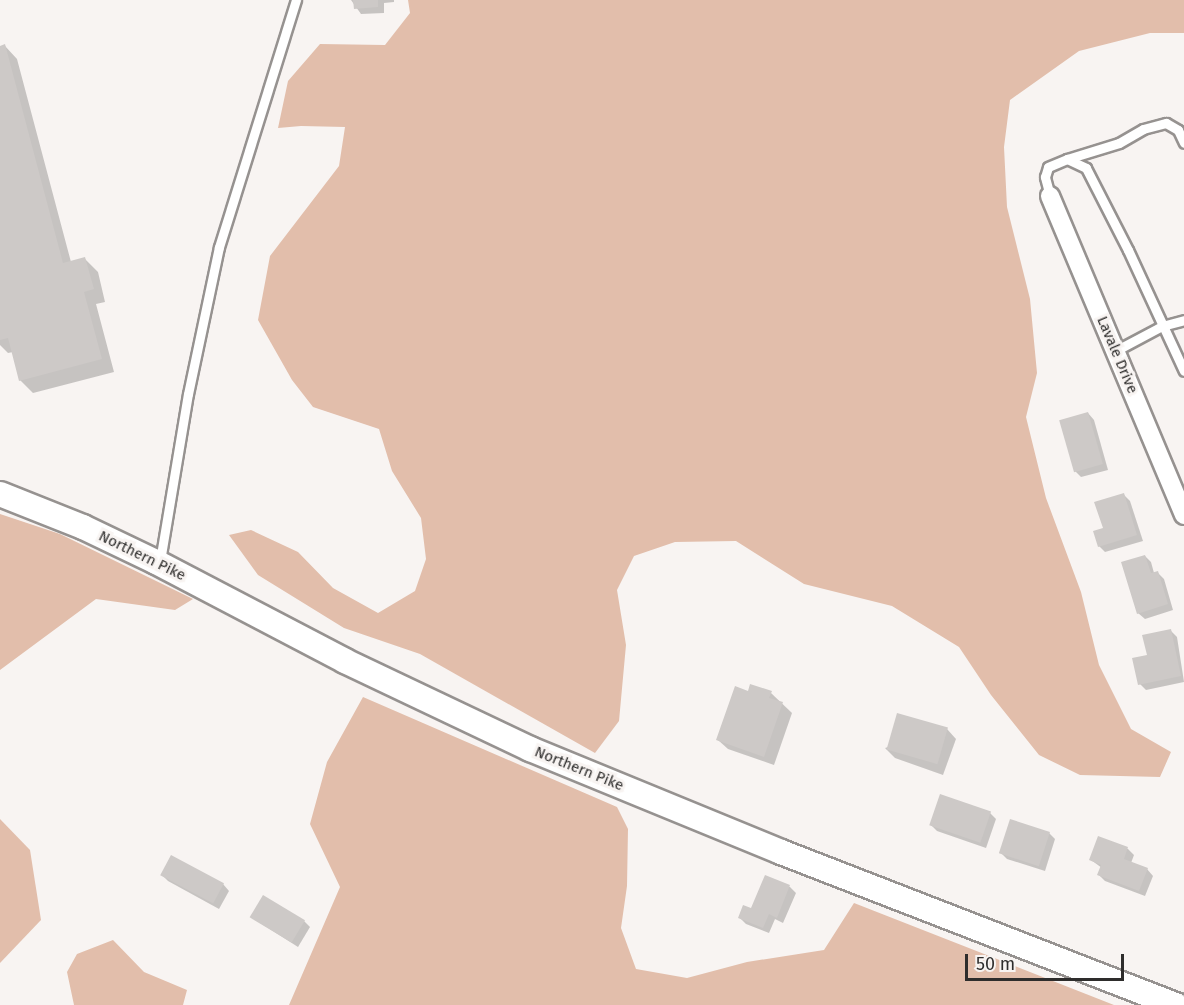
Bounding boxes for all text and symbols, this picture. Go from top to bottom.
street label: Lavale Drive [1093,314,1141,396]
street label: Northern Pike [96,527,188,585]
street label: Northern Pike [532,743,626,795]
scale bar [968,942,1127,980]
text: 50 m [976,953,1015,975]

